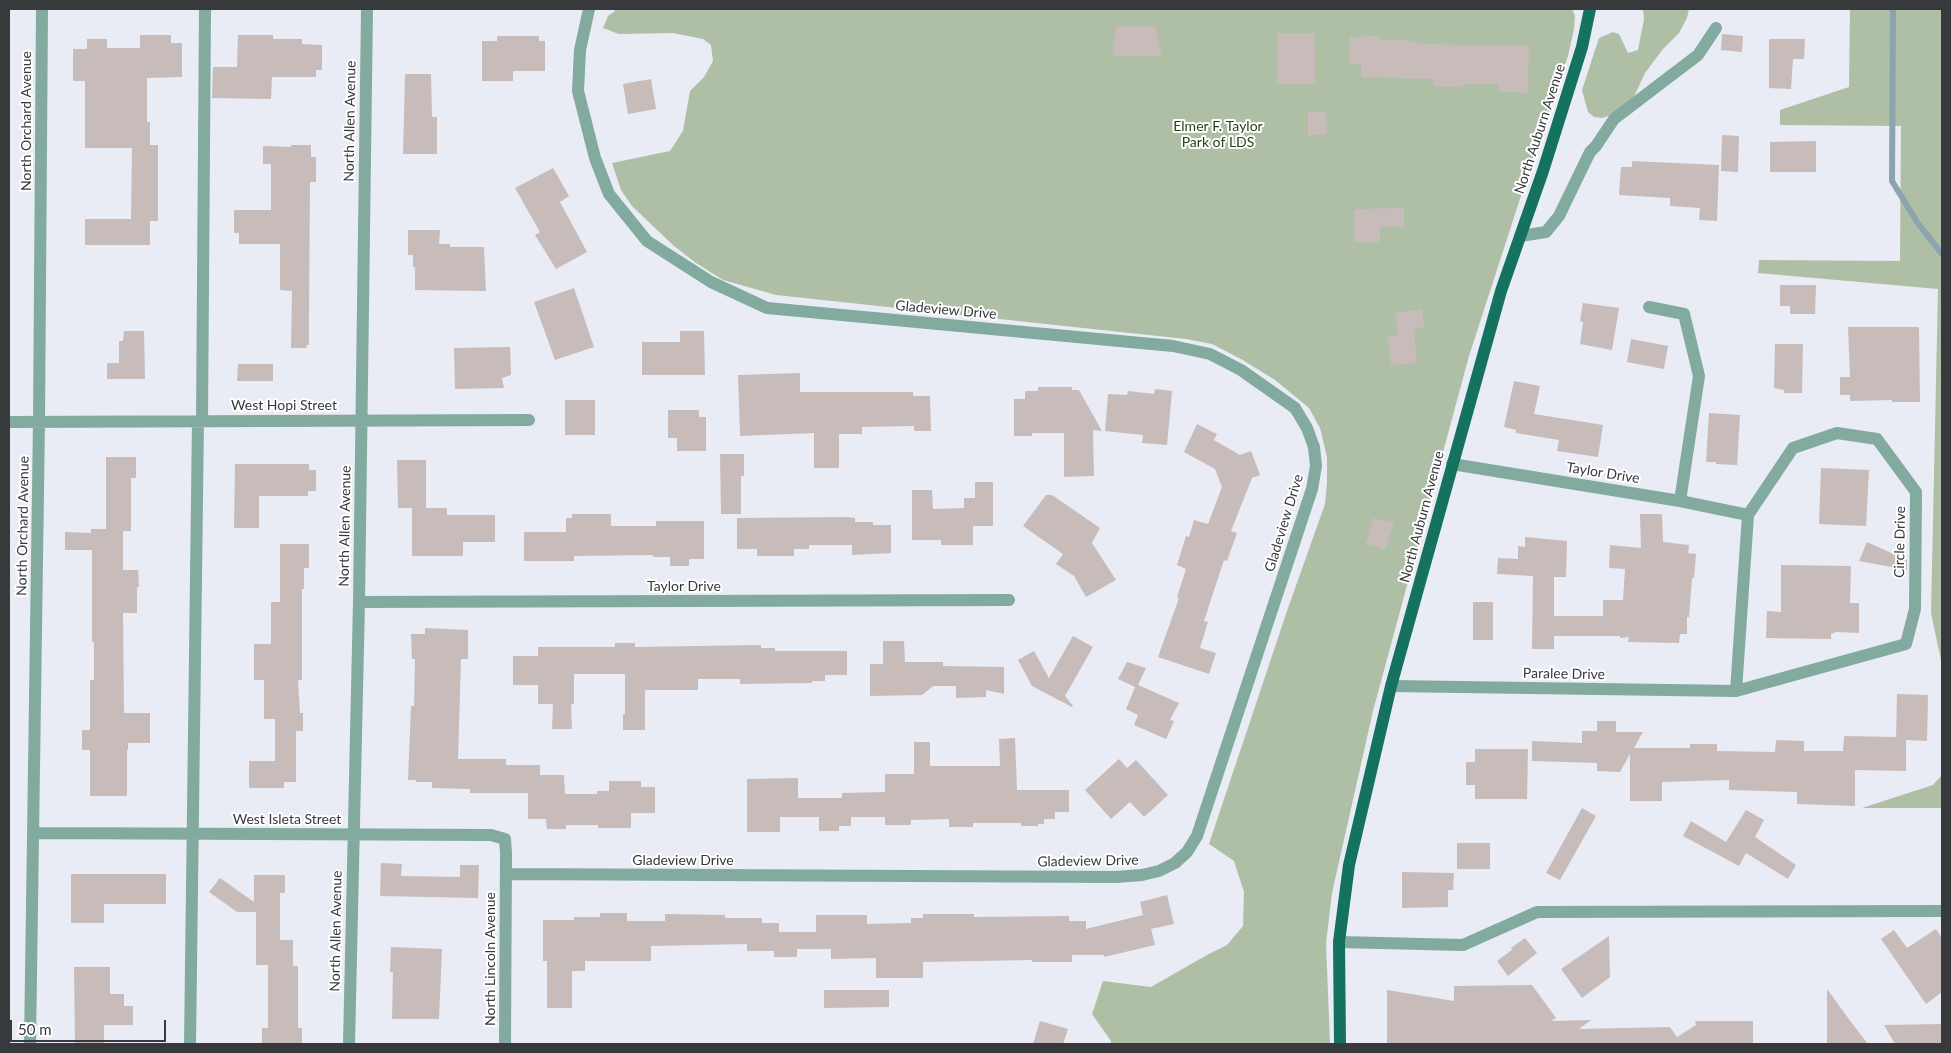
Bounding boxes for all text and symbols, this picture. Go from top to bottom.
street label: North Orchard Avenue [18,51,34,191]
street label: North Allen Avenue [341,60,359,182]
street label: North Auburn Avenue [1511,62,1569,196]
park label: Elmer F. Taylor Park of LDS [1173,118,1263,150]
street label: Gladeview Drive [895,297,997,323]
street label: West Hopi Street [231,397,337,413]
street label: North Auburn Avenue [1396,449,1448,585]
street label: North Orchard Avenue [13,456,33,596]
street label: Taylor Drive [1565,459,1641,487]
street label: North Allen Avenue [336,465,354,587]
street label: Gladeview Drive [1261,472,1307,574]
street label: Circle Drive [1891,506,1909,578]
street label: Taylor Drive [647,578,721,594]
street label: Paralee Drive [1523,665,1605,683]
street label: West Isleta Street [233,811,341,827]
street label: Gladeview Drive [632,852,734,868]
street label: Gladeview Drive [1037,852,1139,870]
street label: North Allen Avenue [327,870,345,992]
street label: North Lincoln Avenue [482,892,498,1026]
scale bar [12,1010,169,1042]
text: 50 m [18,1020,52,1038]

